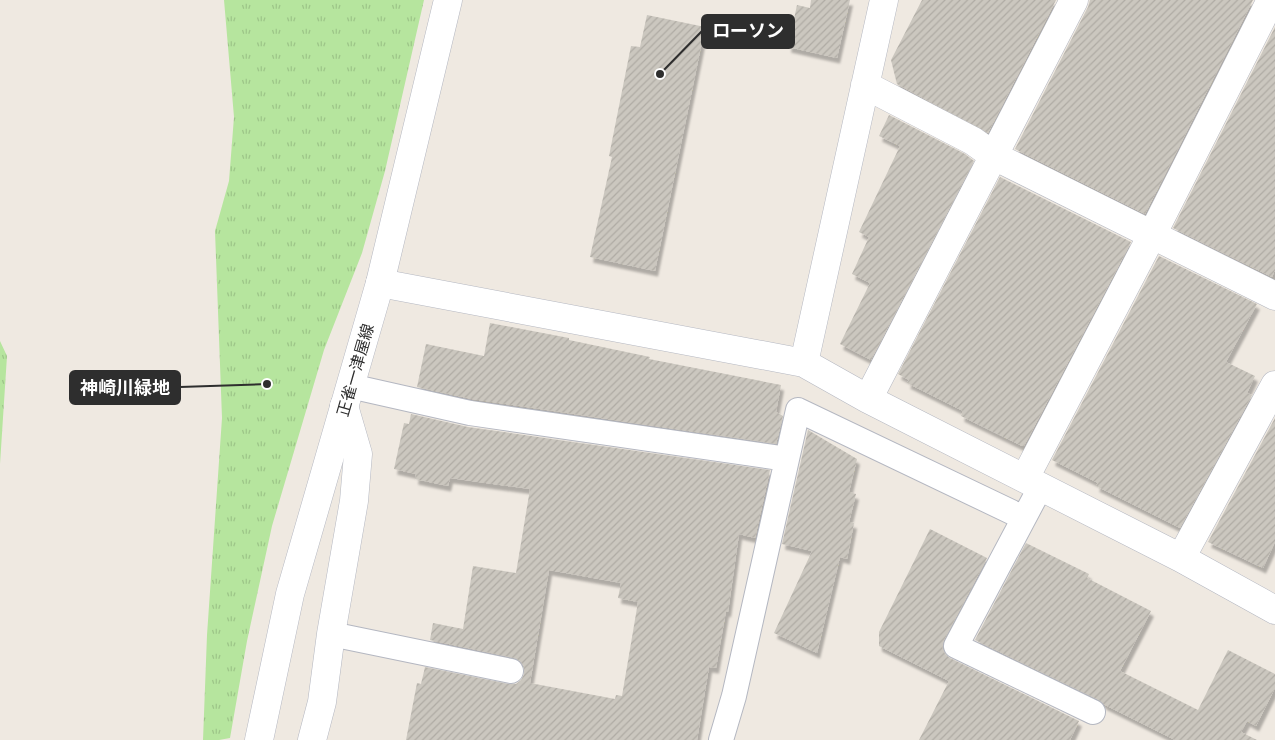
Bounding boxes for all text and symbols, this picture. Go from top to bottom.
callout: ローソン [702,15,794,48]
text: ローソン [712,21,784,42]
street label: 正雀一津屋線 [334,322,379,419]
callout: 神崎川緑地 [70,371,180,404]
text: 神崎川緑地 [80,378,170,399]

